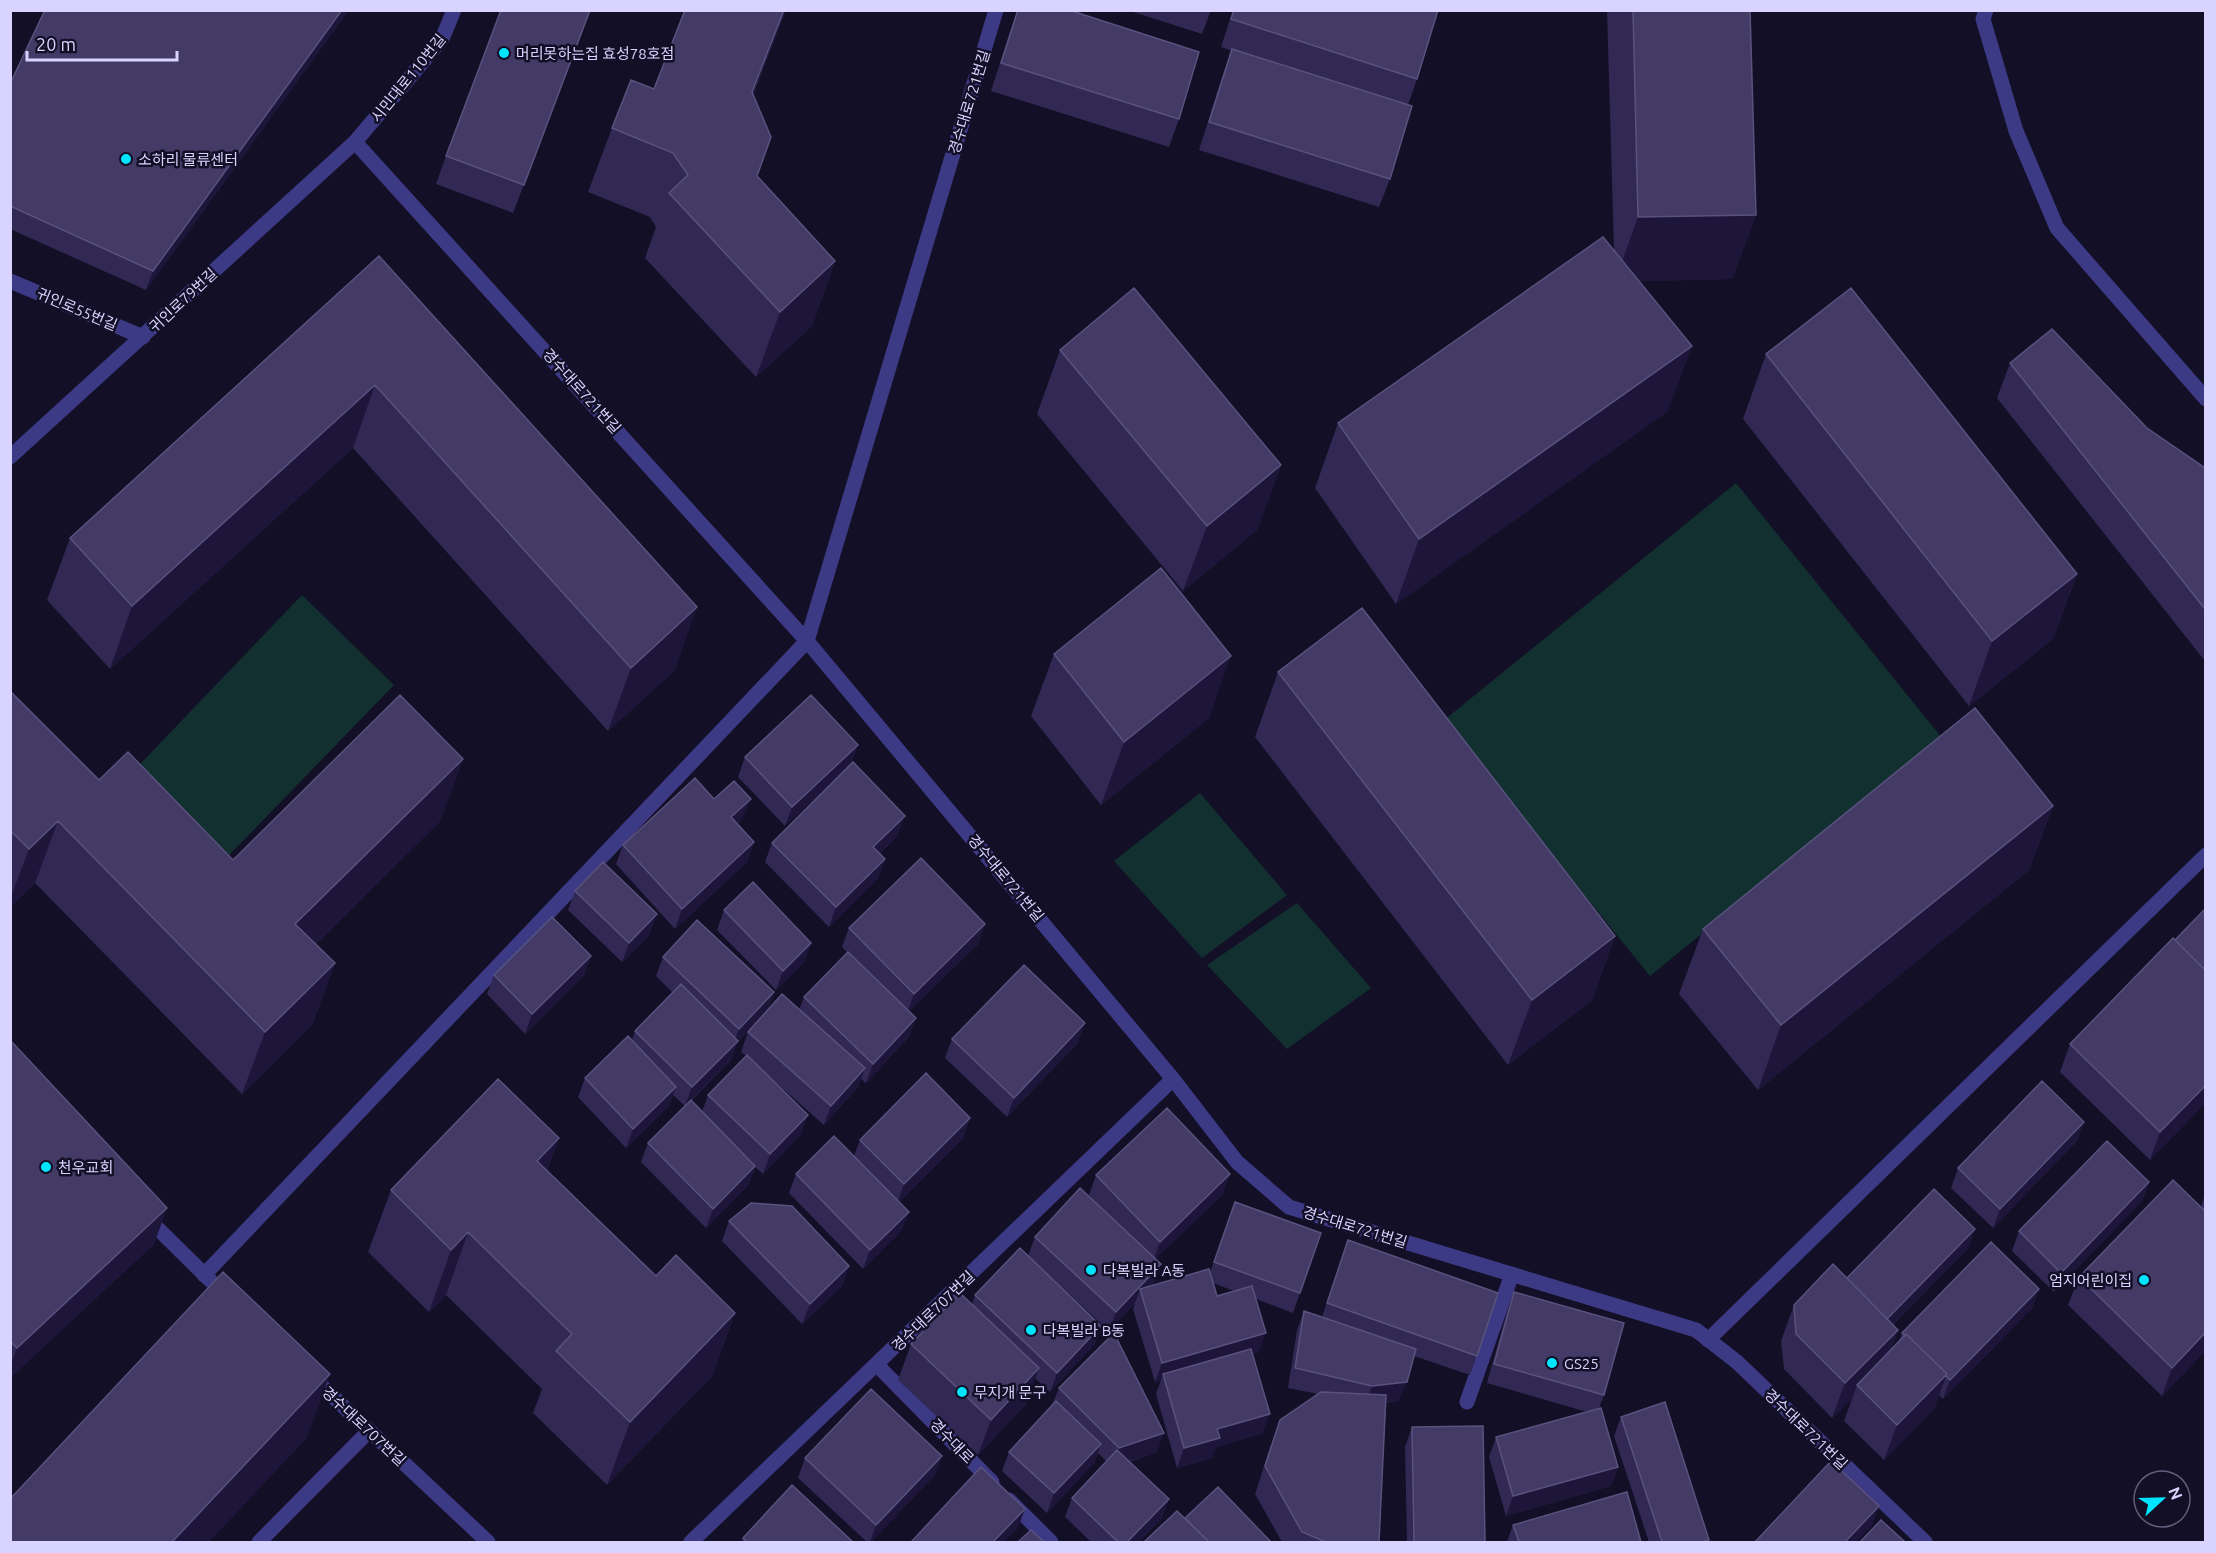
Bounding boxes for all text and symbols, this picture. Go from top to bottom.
scale bar [27,24,177,62]
street label: 시민대로110번길 [367,31,449,125]
text: 20 m [36,34,76,54]
place label: 머리못하는집 효성78호점 [516,45,674,62]
marker: 머리못하는집 효성78호점 [497,46,511,60]
street label: 경수대로721번길 [945,48,993,156]
place label: 소하리 물류센터 [138,151,238,168]
marker: 소하리 물류센터 [119,152,133,166]
street label: 귀인로79번길 [146,264,220,336]
street label: 귀인로55번길 [34,284,120,334]
street label: 경수대로721번길 [539,345,625,437]
street label: 경수대로721번길 [965,831,1047,925]
place label: 천우교회 [58,1159,113,1176]
marker: 천우교회 [39,1160,53,1174]
street label: 경수대로721번길 [1301,1203,1409,1251]
place label: 다복빌라 A동 [1103,1262,1185,1279]
marker: 다복빌라 A동 [1084,1263,1098,1277]
street label: 경수대로707번길 [888,1267,978,1355]
place label: 엄지어린이집 [2049,1272,2132,1289]
marker: 엄지어린이집 [2137,1273,2151,1287]
place label: 다복빌라 B동 [1043,1322,1125,1339]
marker: 다복빌라 B동 [1024,1323,1038,1337]
place label: GS25 [1564,1355,1599,1372]
marker: GS25 [1545,1356,1559,1370]
street label: 경수대로707번길 [319,1383,409,1469]
place label: 무지개 문구 [974,1384,1046,1401]
marker: 무지개 문구 [955,1385,969,1399]
street label: 경수대로721번길 [1761,1385,1851,1473]
street label: 경수대로 [927,1415,977,1467]
north arrow [2132,1469,2192,1529]
text: N [2165,1484,2186,1502]

